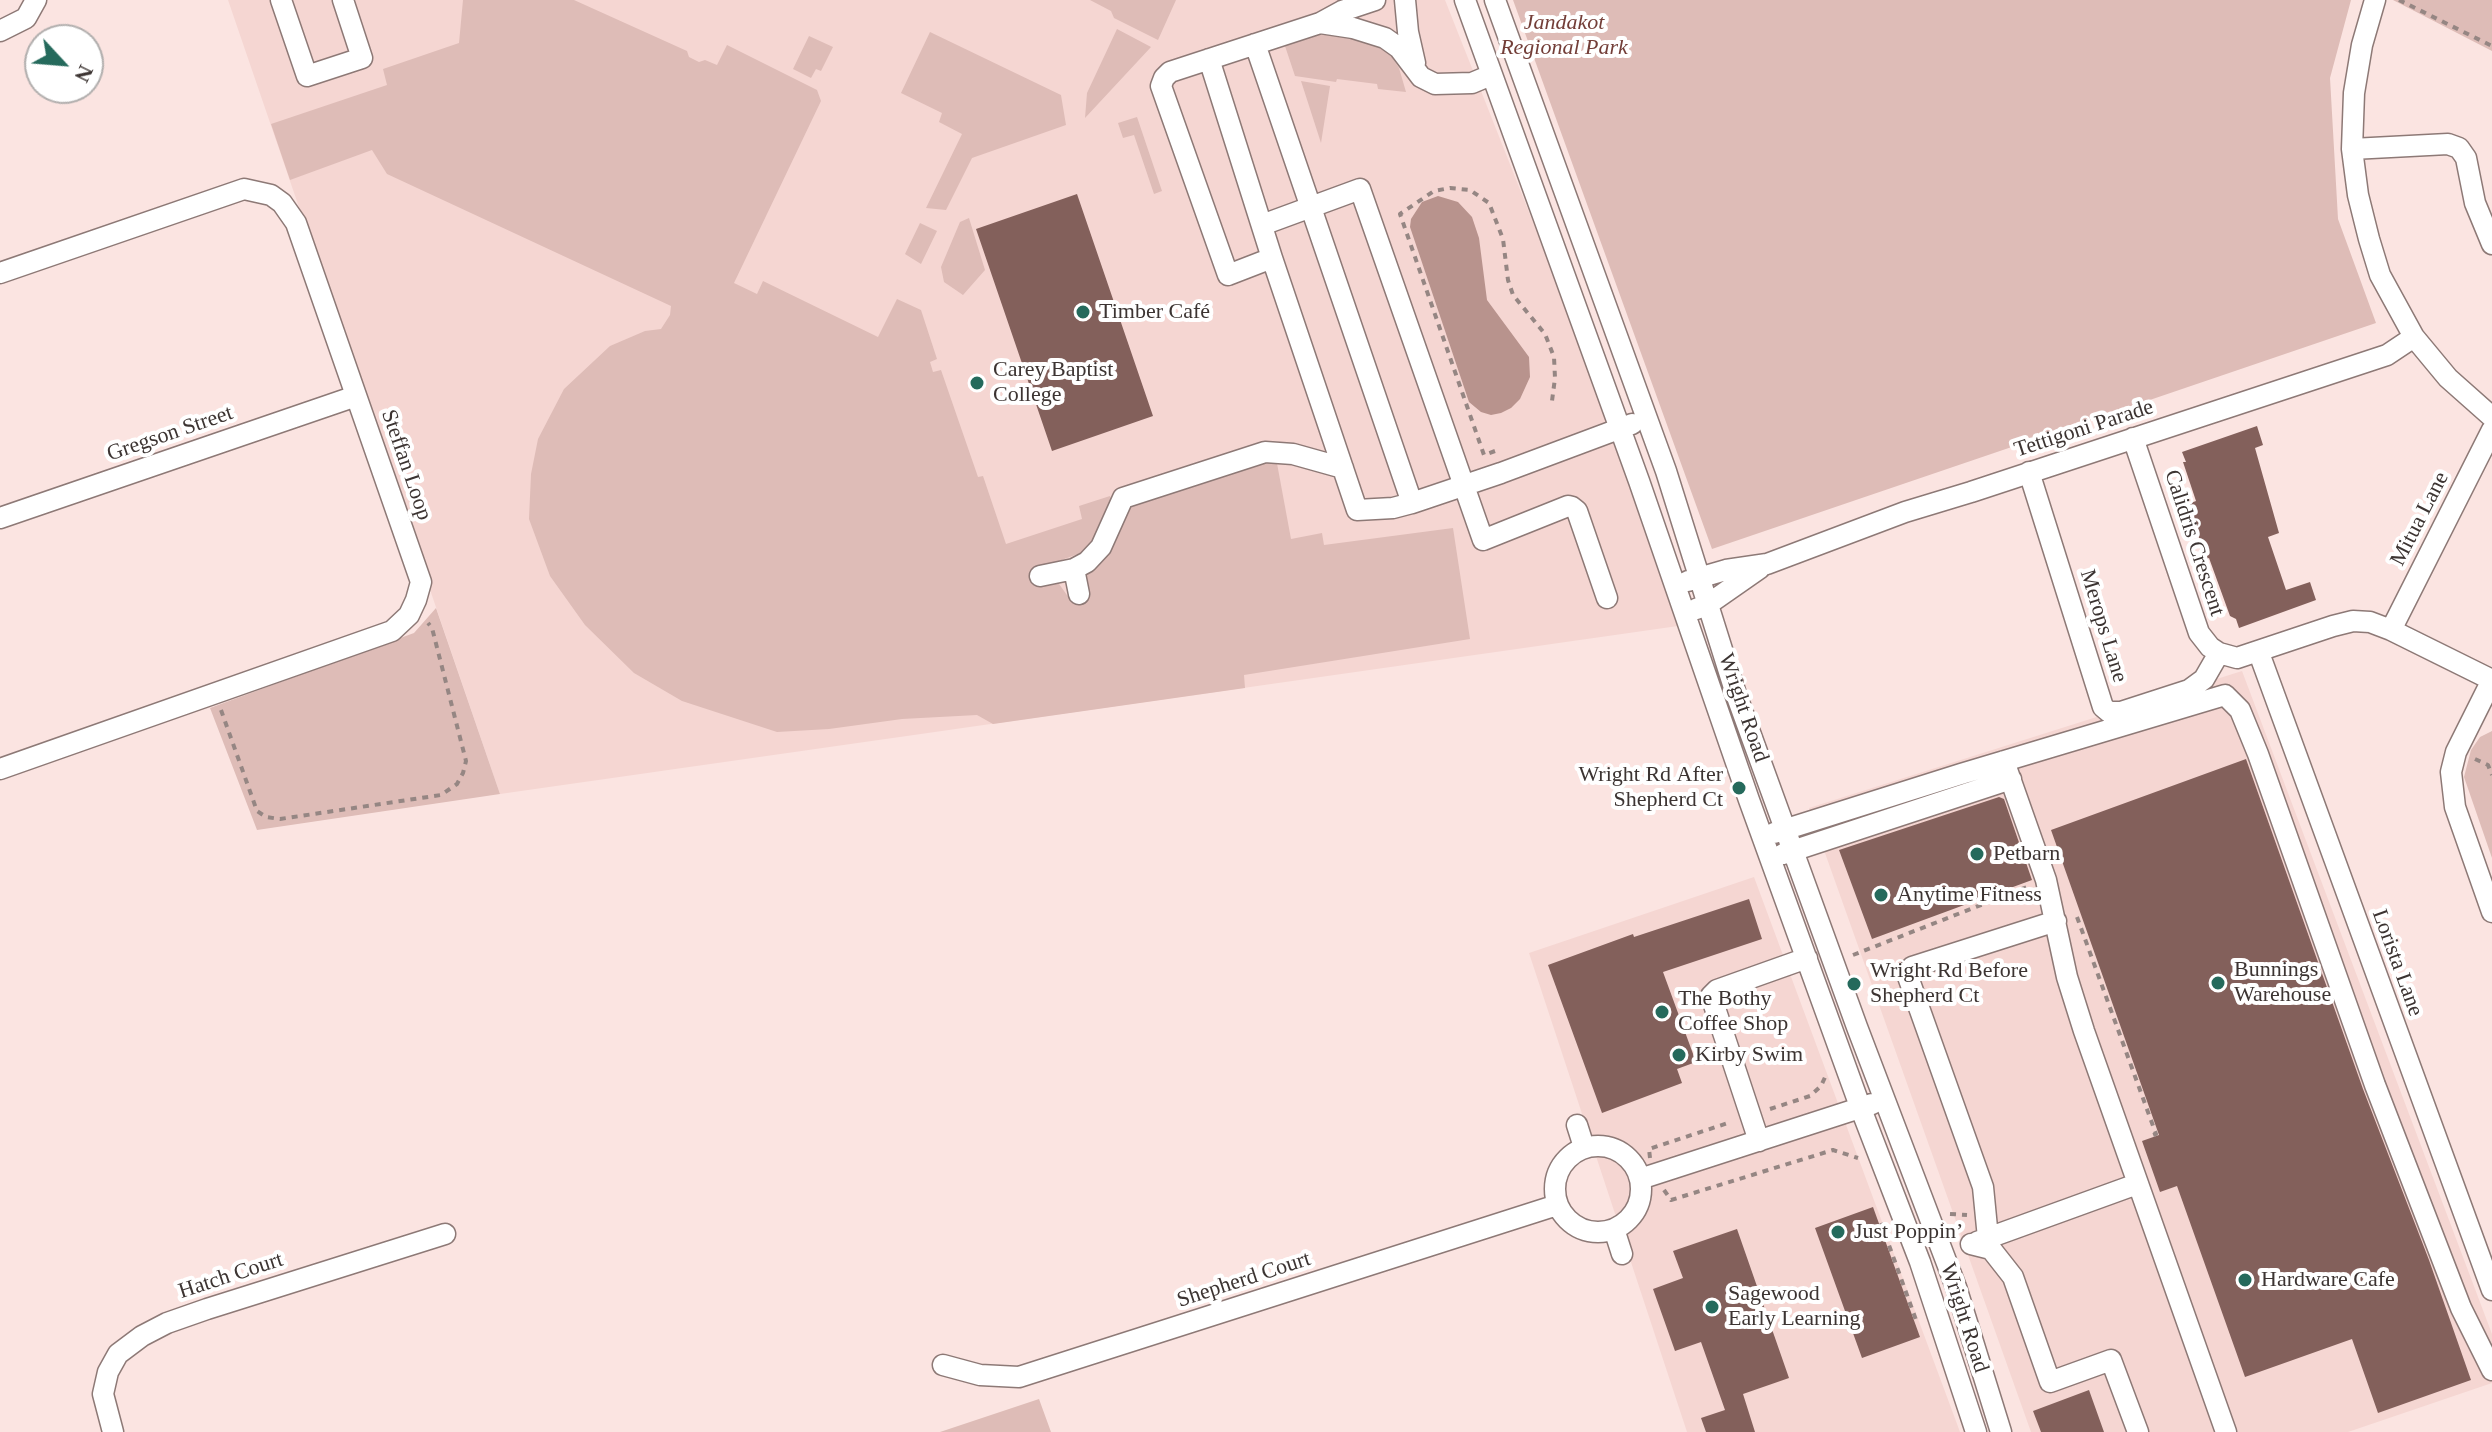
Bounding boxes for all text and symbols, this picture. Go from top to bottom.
park label: Jandakot Regional Park [1500,10,1628,62]
north arrow [24,24,104,104]
text: N [70,61,99,86]
place label: Timber Café [1099,299,1210,325]
marker: Timber Café [1074,303,1092,321]
place label: Carey Baptist College [993,357,1113,408]
marker: Carey Baptist College [968,374,986,392]
street label: Tettigoni Parade [2011,394,2157,464]
street label: Gregson Street [104,400,236,468]
street label: Steffan Loop [375,406,437,524]
street label: Calidris Crescent [2158,467,2230,619]
street label: Mitua Lane [2385,468,2455,570]
street label: Merops Lane [2073,566,2133,686]
street label: Wright Road [1712,650,1774,766]
place label: Wright Rd After Shepherd Ct [1578,762,1723,814]
marker: Wright Rd After Shepherd Ct [1730,779,1748,797]
place label: Petbarn [1993,841,2060,867]
marker: Petbarn [1968,845,1986,863]
place label: Anytime Fitness [1897,882,2042,908]
marker: Anytime Fitness [1872,886,1890,904]
street label: Lorista Lane [2365,906,2429,1020]
place label: Bunnings Warehouse [2234,957,2331,1008]
place label: Wright Rd Before Shepherd Ct [1870,958,2028,1010]
marker: Bunnings Warehouse [2209,974,2227,992]
marker: Wright Rd Before Shepherd Ct [1845,975,1863,993]
place label: The Bothy Coffee Shop [1678,986,1788,1038]
marker: The Bothy Coffee Shop [1653,1003,1671,1021]
place label: Kirby Swim [1695,1042,1803,1068]
marker: Kirby Swim [1670,1046,1688,1064]
place label: Just Poppin’ [1854,1219,1963,1245]
marker: Just Poppin’ [1829,1223,1847,1241]
street label: Shepherd Court [1174,1246,1314,1314]
street label: Hatch Court [175,1247,287,1305]
street label: Wright Road [1934,1260,1994,1376]
place label: Hardware Cafe [2261,1267,2395,1293]
marker: Hardware Cafe [2236,1271,2254,1289]
place label: Sagewood Early Learning [1728,1281,1861,1332]
marker: Sagewood Early Learning [1703,1298,1721,1316]

